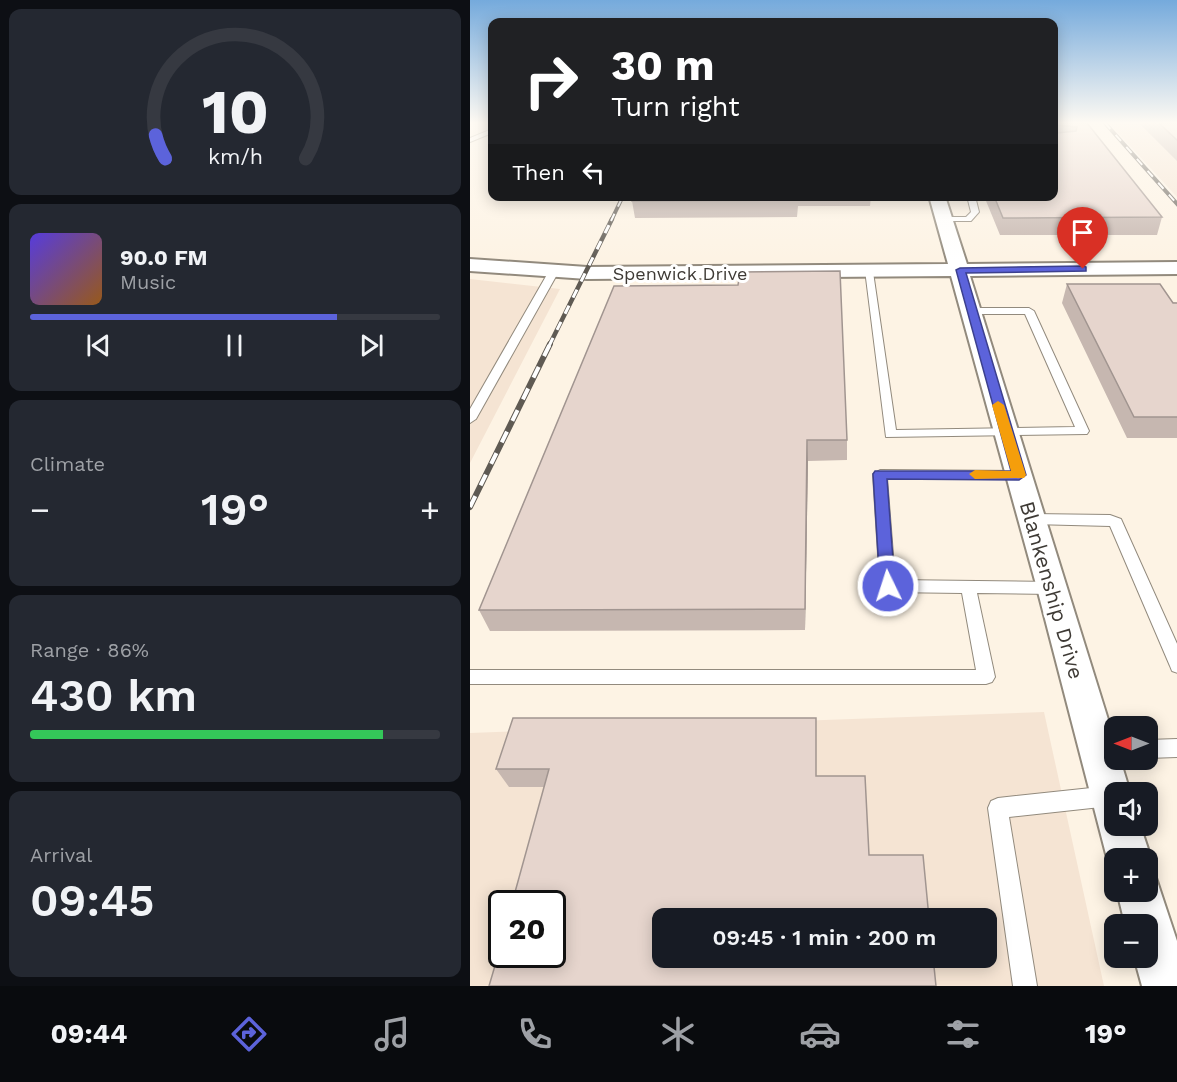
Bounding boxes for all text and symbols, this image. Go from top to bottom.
text: 30 m [611,41,715,90]
icon: right [512,42,590,120]
text: 10 [201,75,269,148]
text: Turn right [611,91,740,123]
text: km/h [207,145,263,170]
icon: left [577,156,610,189]
text: Then [512,160,565,185]
pin [1057,207,1108,269]
icon: arrive [1066,216,1099,249]
text: 90.0 FM [120,245,208,270]
street label: Spenwick Drive [613,263,747,284]
text: Music [120,270,176,294]
icon: previous [82,329,115,362]
icon: pause [218,329,251,362]
icon: next [355,329,388,362]
text: Climate [30,452,105,476]
text: 19° [201,483,269,536]
text: − [30,490,50,529]
text: + [420,490,440,529]
street label: Blankenship Drive [1015,498,1089,682]
position arrow [856,554,920,618]
text: Range · 86% [30,638,149,662]
text: 430 km [30,669,197,722]
north arrow [1104,716,1158,770]
map controls [1104,716,1158,968]
button: sound [1104,782,1158,836]
text: Arrival [30,843,92,867]
button: + [1104,848,1158,902]
text: 09:45 [30,874,155,927]
speed limit sign: 20 [488,890,566,968]
button: − [1104,914,1158,968]
text: 09:45 · 1 min · 200 m [713,925,936,950]
icon: directions [228,1013,270,1055]
icon: music [371,1013,413,1055]
icon: phone [514,1013,556,1055]
icon: climate [657,1013,699,1055]
icon: car [799,1013,841,1055]
icon: filters [942,1013,984,1055]
text: 09:44 [50,1018,127,1050]
text: 19° [1085,1018,1127,1050]

